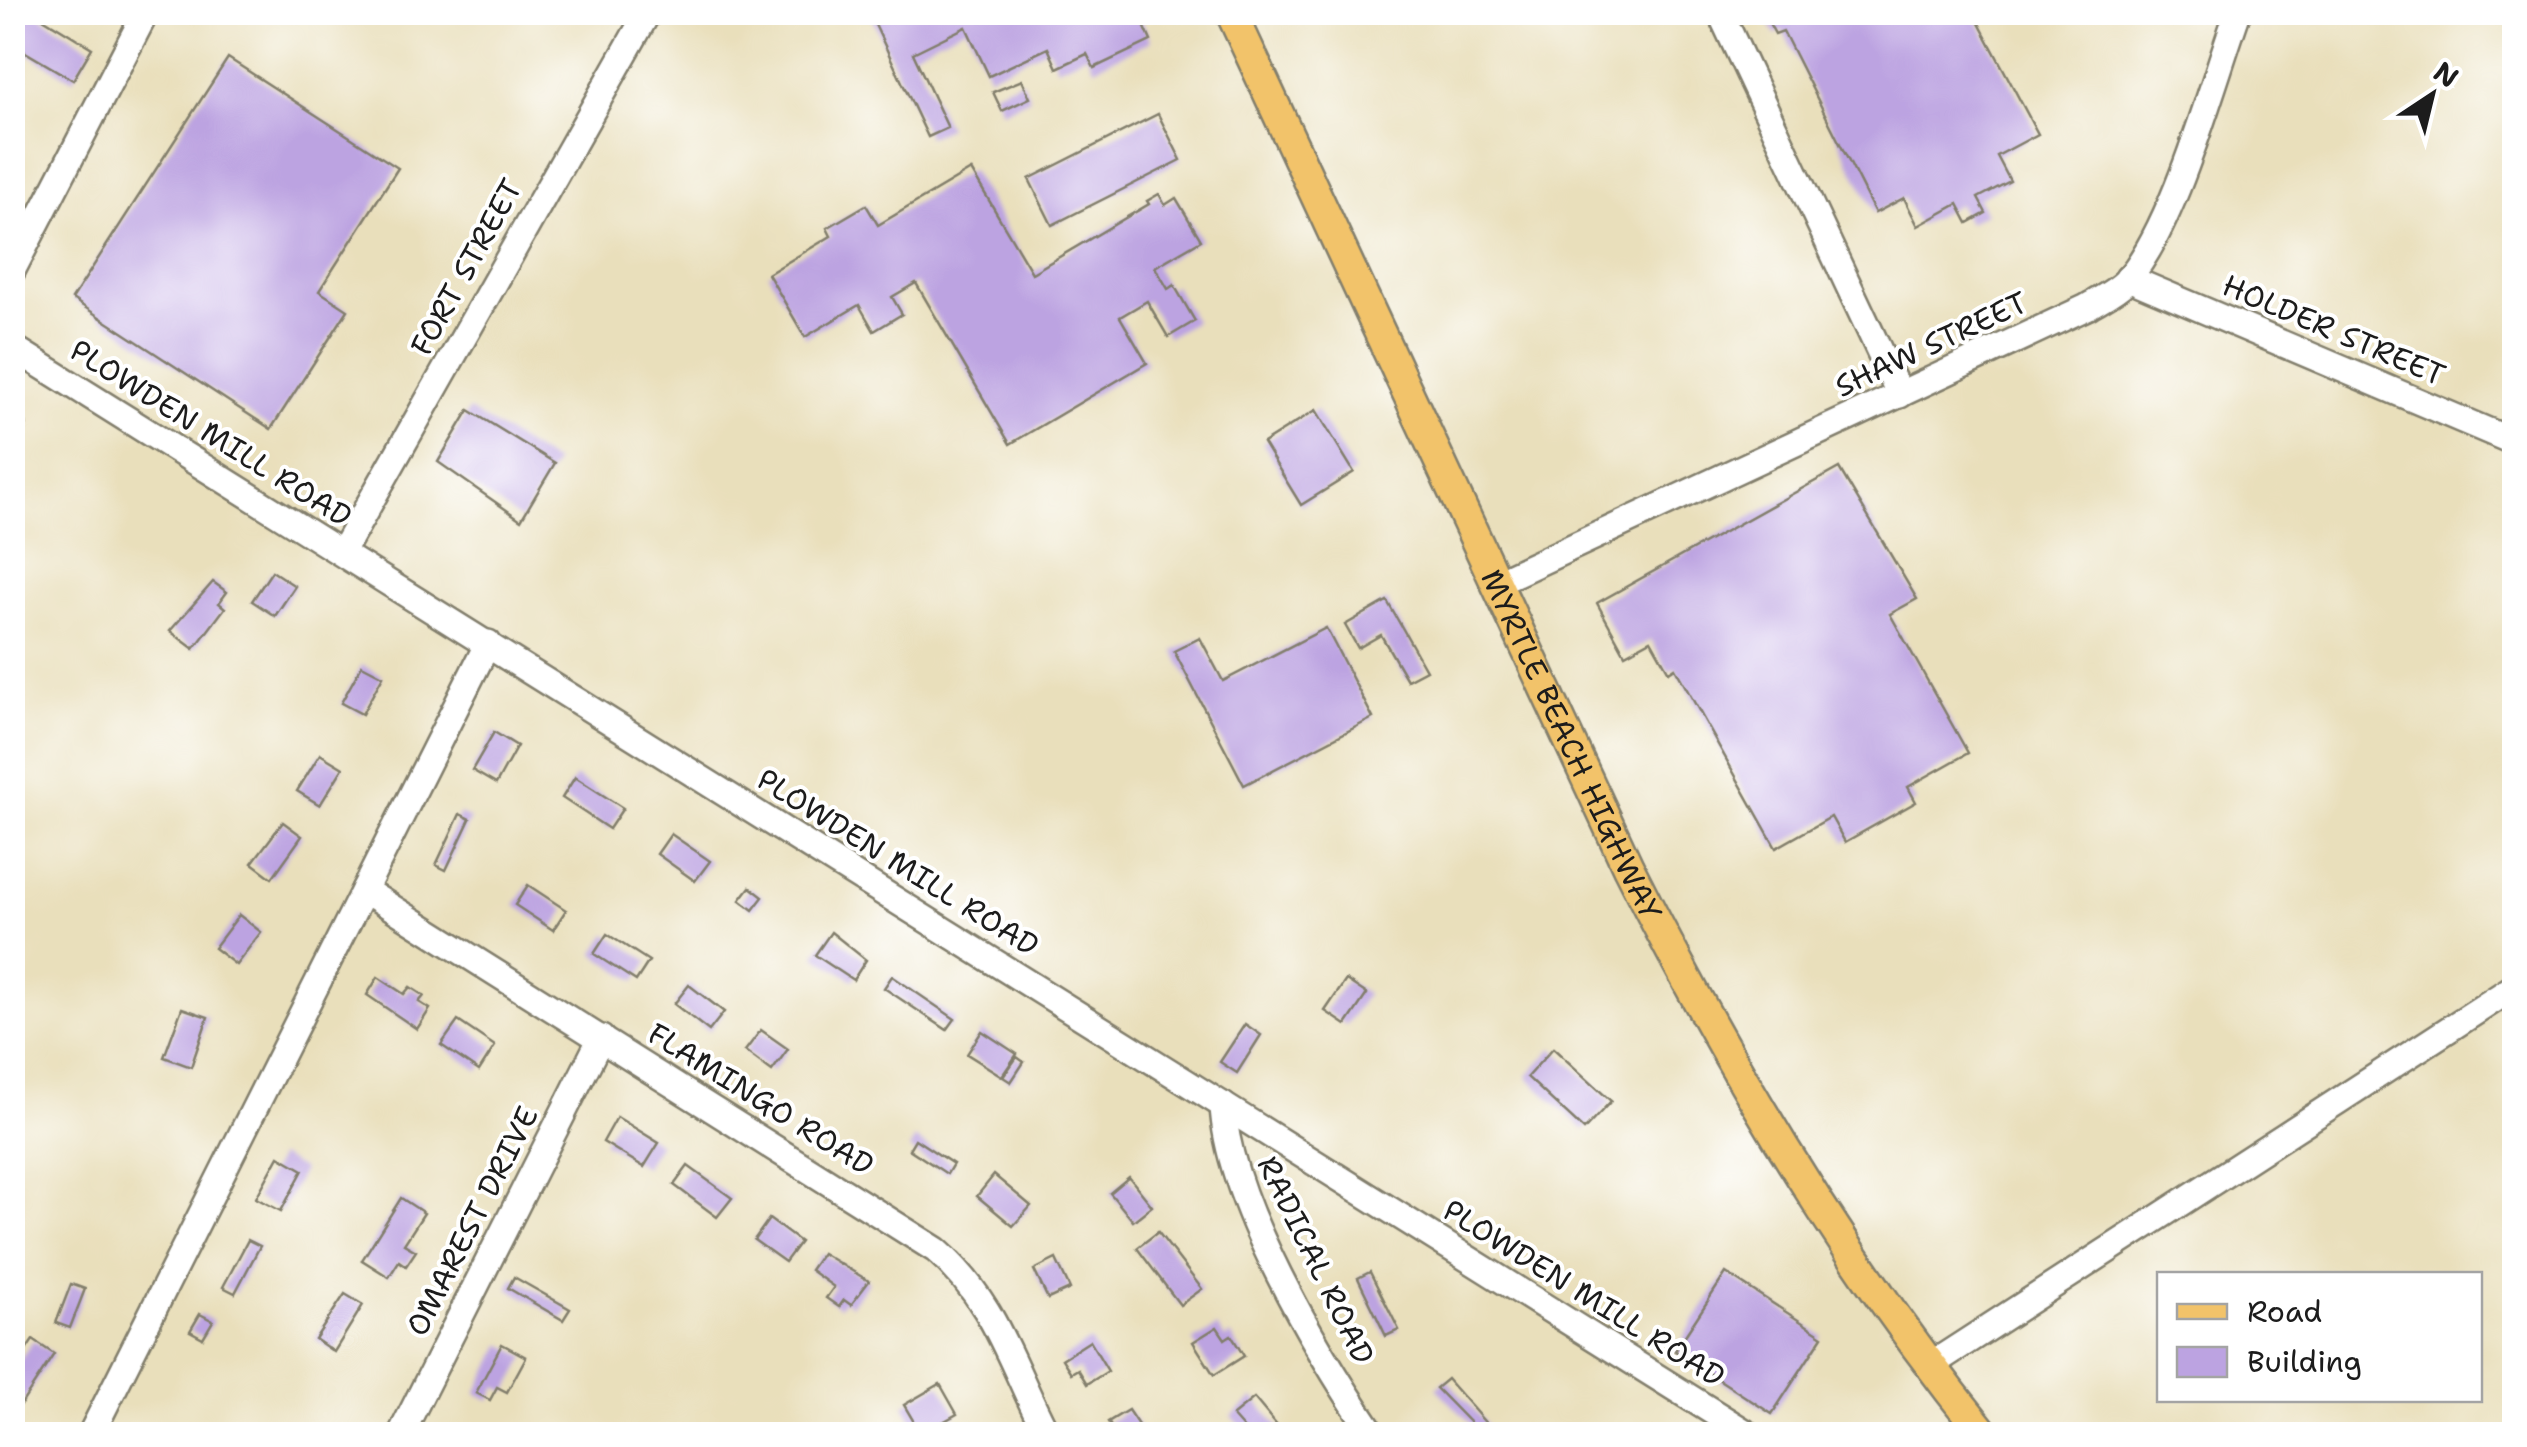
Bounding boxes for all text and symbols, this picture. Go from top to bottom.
north arrow [2382,45,2482,145]
text: N [2426,53,2466,96]
street label: FORT STREET [401,171,531,363]
street label: HOLDER STREET [2216,265,2452,395]
street label: SHAW STREET [1828,281,2034,407]
street label: PLOWDEN MILL ROAD [62,330,360,536]
street label: MYRTLE BEACH HIGHWAY [1472,562,1672,927]
street label: PLOWDEN MILL ROAD [749,759,1047,965]
street label: FLAMINGO ROAD [640,1013,882,1185]
street label: OMAREST DRIVE [396,1099,548,1343]
street label: RADICAL ROAD [1248,1149,1384,1371]
street label: PLOWDEN MILL ROAD [1435,1190,1733,1396]
legend [2157,1272,2482,1402]
text: Road [2247,1291,2322,1332]
text: Building [2247,1341,2362,1382]

